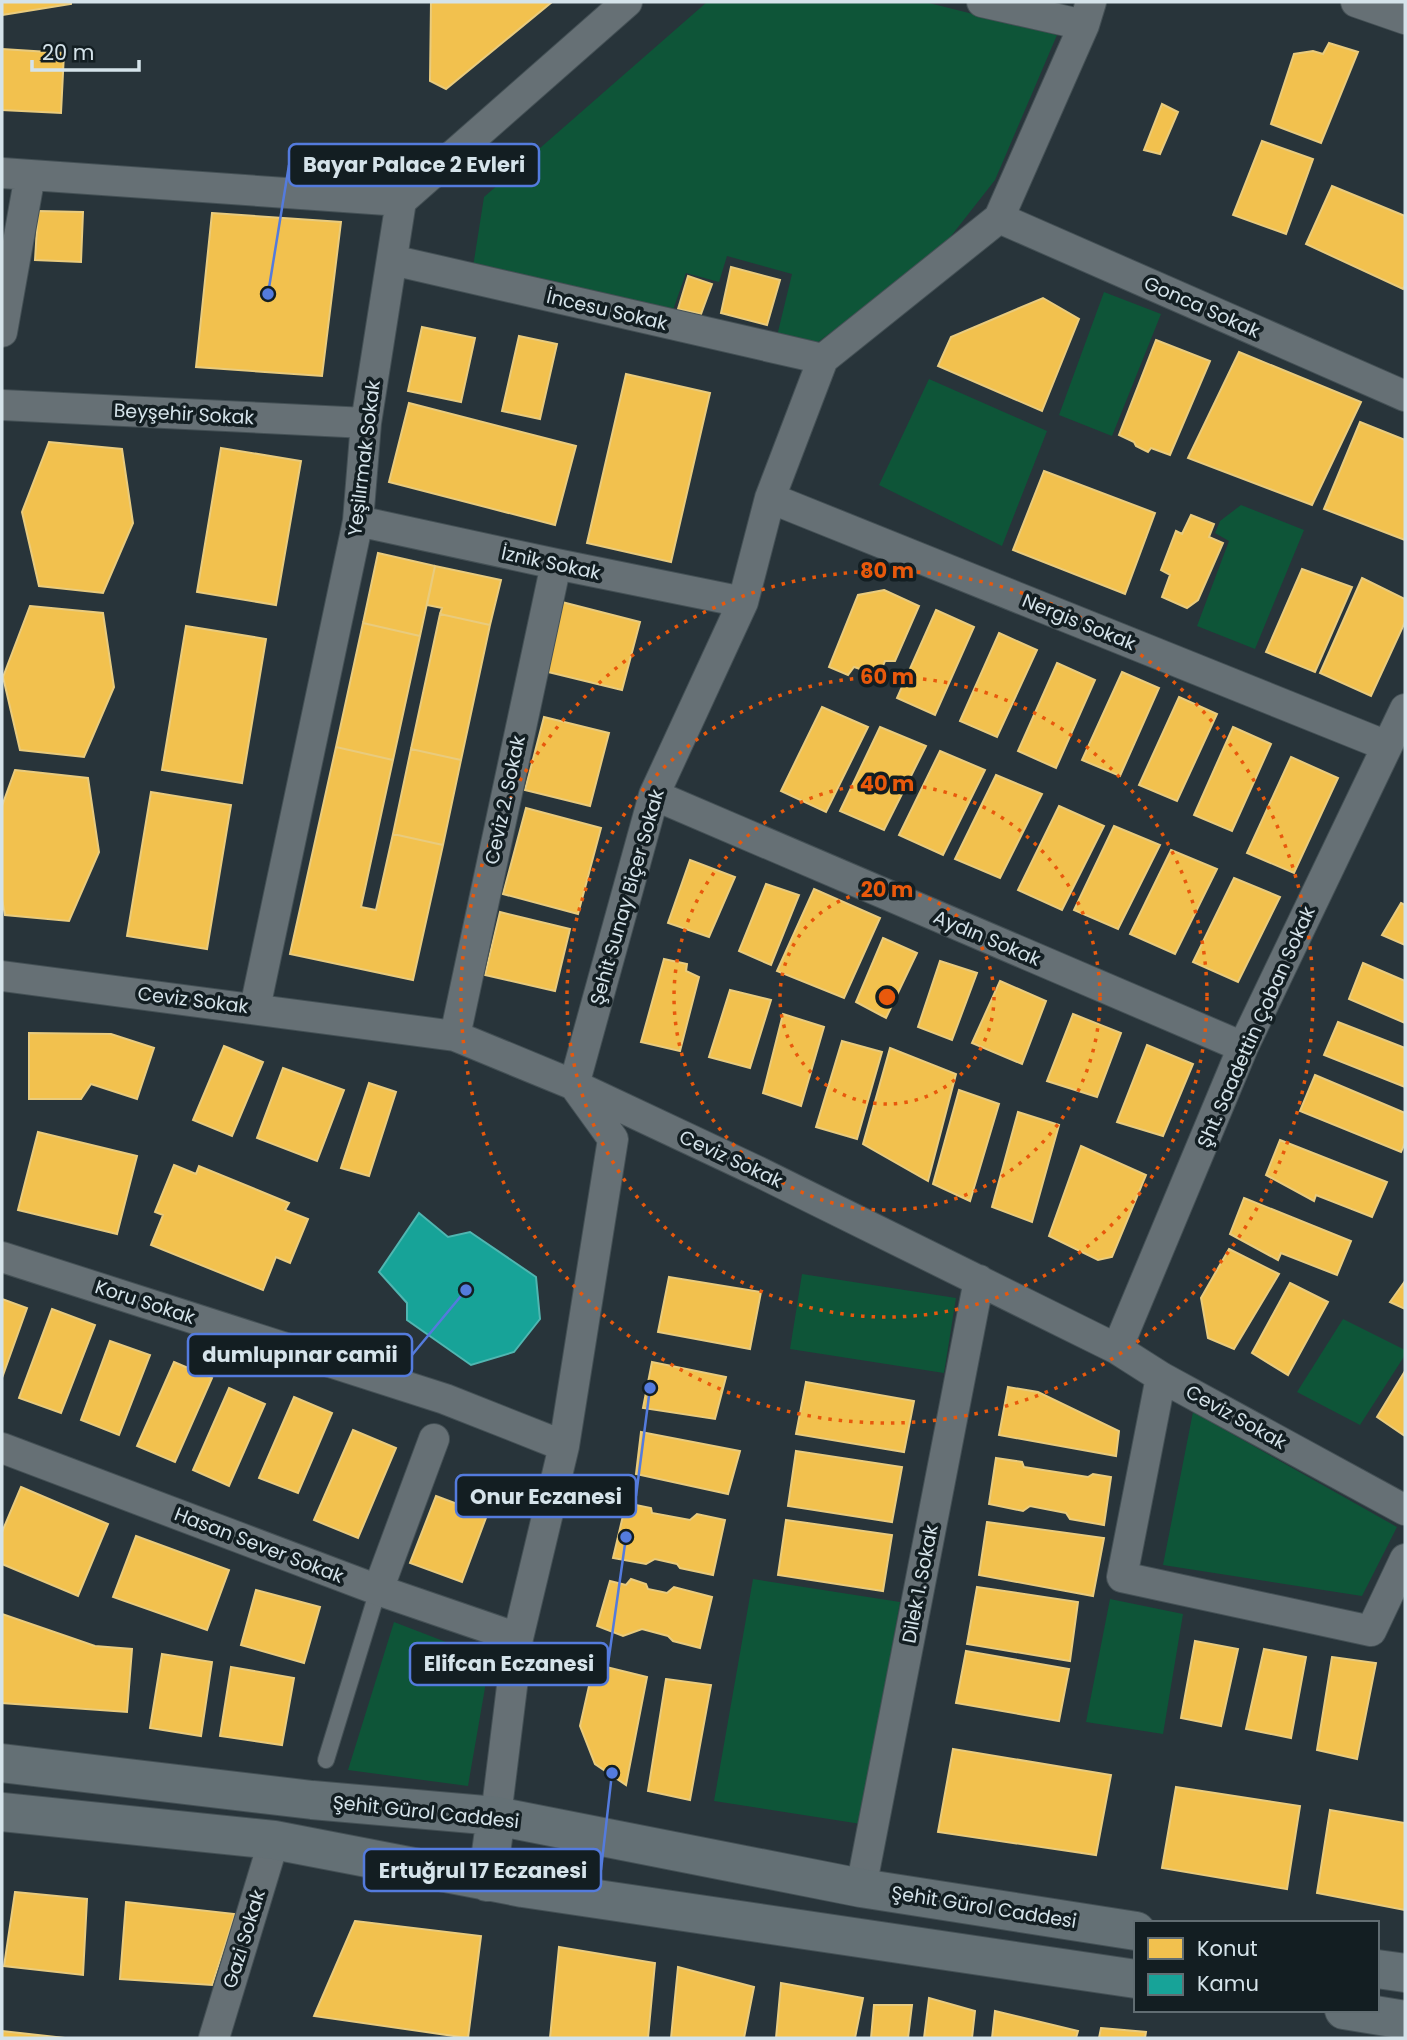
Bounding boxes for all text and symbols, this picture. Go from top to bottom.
scale bar [32,28,138,72]
text: 20 m [42,38,95,67]
callout: Bayar Palace 2 Evleri [289,144,539,186]
text: Bayar Palace 2 Evleri [303,150,525,179]
street label: Gonca Sokak [1140,269,1264,345]
street label: İncesu Sokak [544,283,670,337]
street label: Yeşilırmak Sokak [341,378,387,538]
street label: Beyşehir Sokak [113,397,255,431]
street label: İznik Sokak [499,539,603,587]
text: 80 m [860,556,914,585]
street label: Nergis Sokak [1018,587,1140,657]
text: 60 m [860,662,914,691]
street label: Ceviz 2. Sokak [478,733,532,867]
text: 40 m [860,769,914,798]
street label: Şehit Sunay Biçer Sokak [583,786,671,1008]
text: 20 m [861,875,913,904]
street label: Şht. Saadettin Çoban Sokak [1190,902,1322,1152]
street label: Aydın Sokak [929,903,1045,973]
street label: Ceviz Sokak [136,980,250,1020]
centre of rings [875,985,899,1009]
street label: Ceviz Sokak [675,1123,787,1195]
street label: Koru Sokak [92,1273,199,1331]
callout: dumlupınar camii [188,1334,412,1376]
text: dumlupınar camii [202,1340,398,1369]
street label: Ceviz Sokak [1181,1378,1291,1456]
callout: Onur Eczanesi [456,1475,636,1517]
text: Onur Eczanesi [470,1482,622,1511]
street label: Hasan Sever Sokak [170,1500,348,1590]
street label: Dilek 1. Sokak [895,1522,945,1646]
callout: Elifcan Eczanesi [410,1643,608,1685]
text: Elifcan Eczanesi [424,1649,594,1678]
street label: Şehit Gürol Caddesi [331,1789,521,1835]
callout: Ertuğrul 17 Eczanesi [364,1849,601,1891]
text: Ertuğrul 17 Eczanesi [379,1856,587,1885]
street label: Şehit Gürol Caddesi [889,1879,1079,1935]
street label: Gazi Sokak [216,1886,272,1992]
legend [1134,1921,1379,2012]
text: Konut [1197,1934,1258,1963]
text: Kamu [1197,1969,1259,1998]

